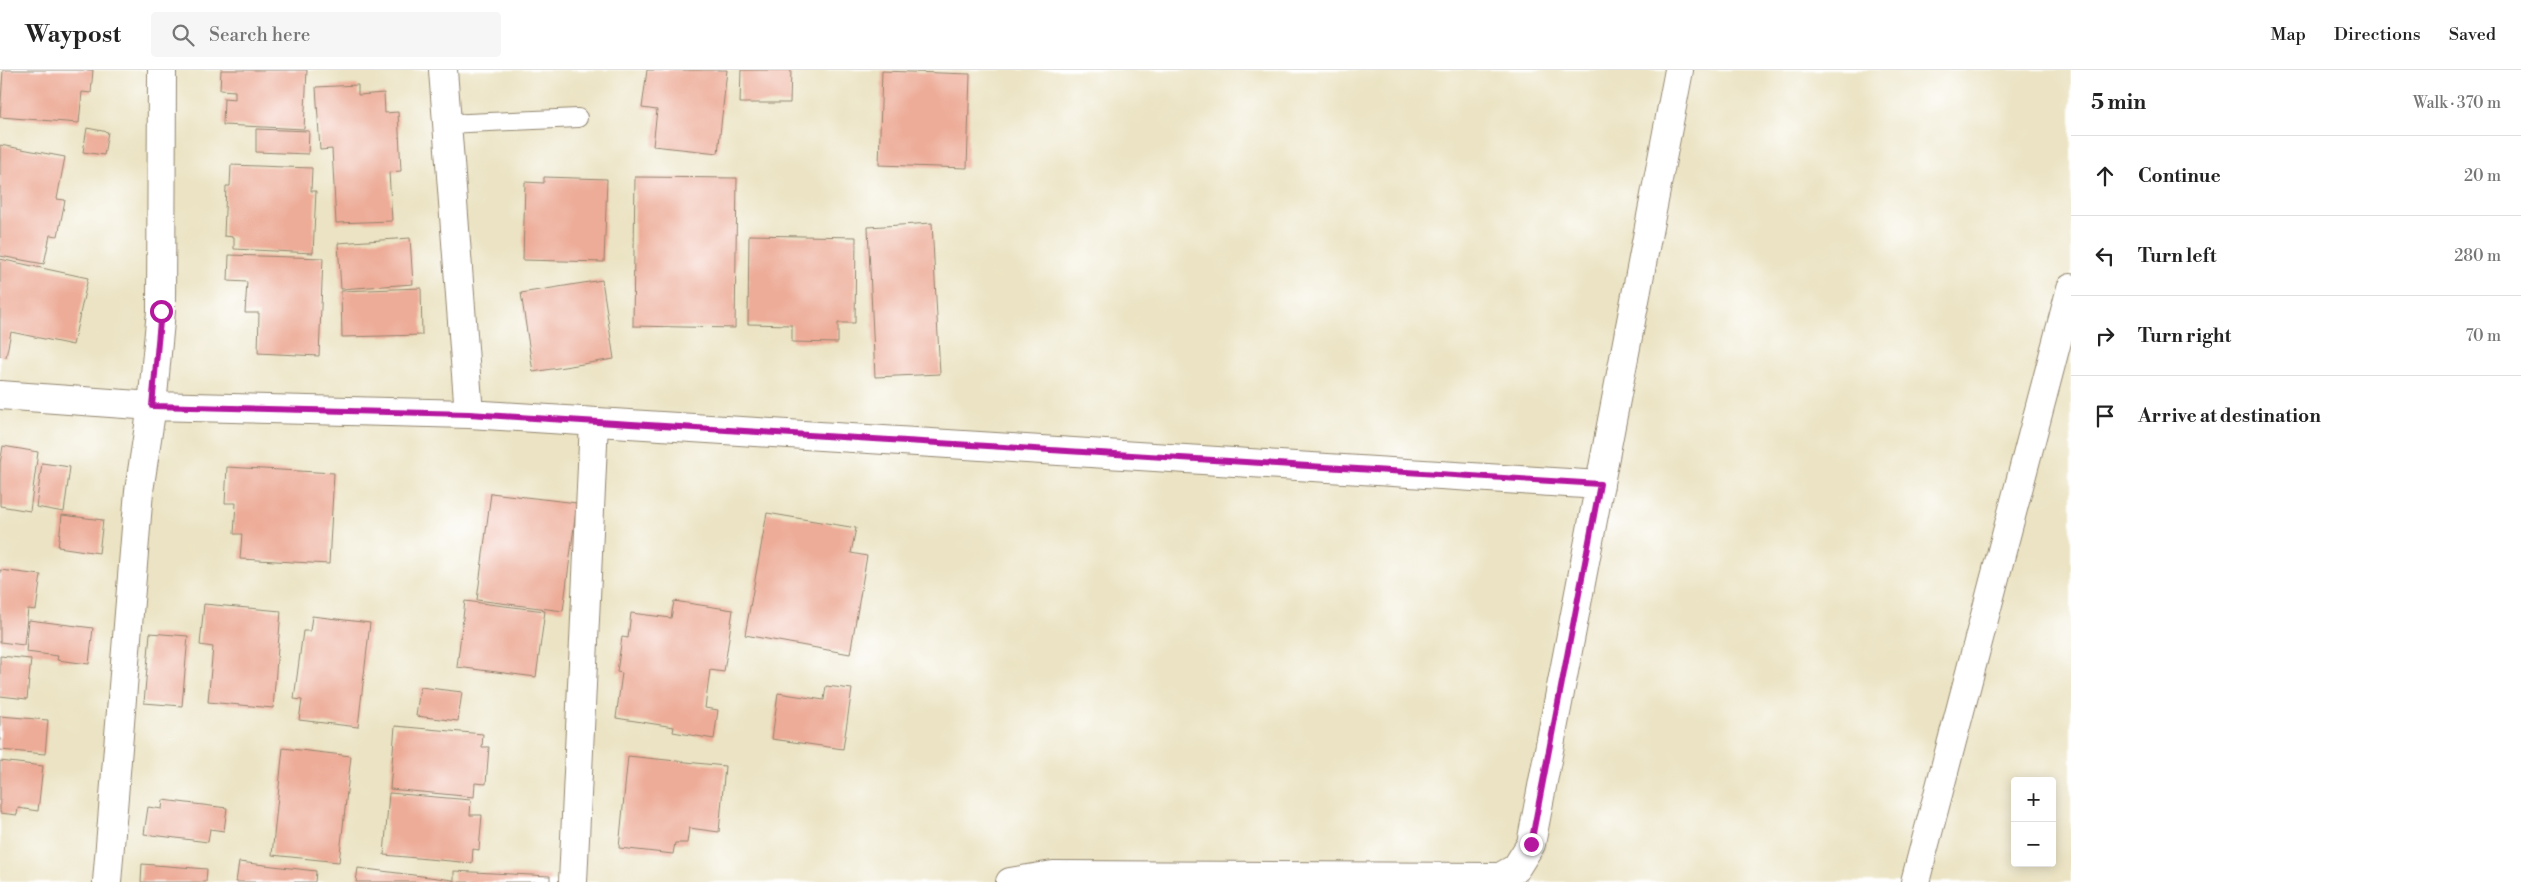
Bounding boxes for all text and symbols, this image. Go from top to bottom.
search box [151,12,501,57]
text: Waypost [25,20,121,50]
icon: search [169,21,197,49]
text: Search here [209,23,310,47]
text: Map [2270,23,2306,46]
text: Directions [2334,23,2421,46]
text: Saved [2449,23,2496,46]
text: 5 min [2091,90,2146,116]
text: Walk · 370 m [2413,93,2501,113]
icon: ahead [2091,162,2119,190]
text: Continue [2138,164,2221,188]
text: 20 m [2464,166,2501,186]
icon: left [2091,242,2119,270]
text: Turn left [2138,244,2217,268]
text: 280 m [2454,246,2501,266]
route start [150,300,173,323]
icon: right [2091,322,2119,350]
text: Turn right [2138,324,2231,348]
text: 70 m [2465,326,2501,346]
icon: arrive [2091,402,2119,430]
text: Arrive at destination [2138,404,2321,428]
map controls [2011,777,2056,867]
button: + [2011,777,2056,822]
button: − [2011,822,2056,867]
route end [1520,833,1543,856]

